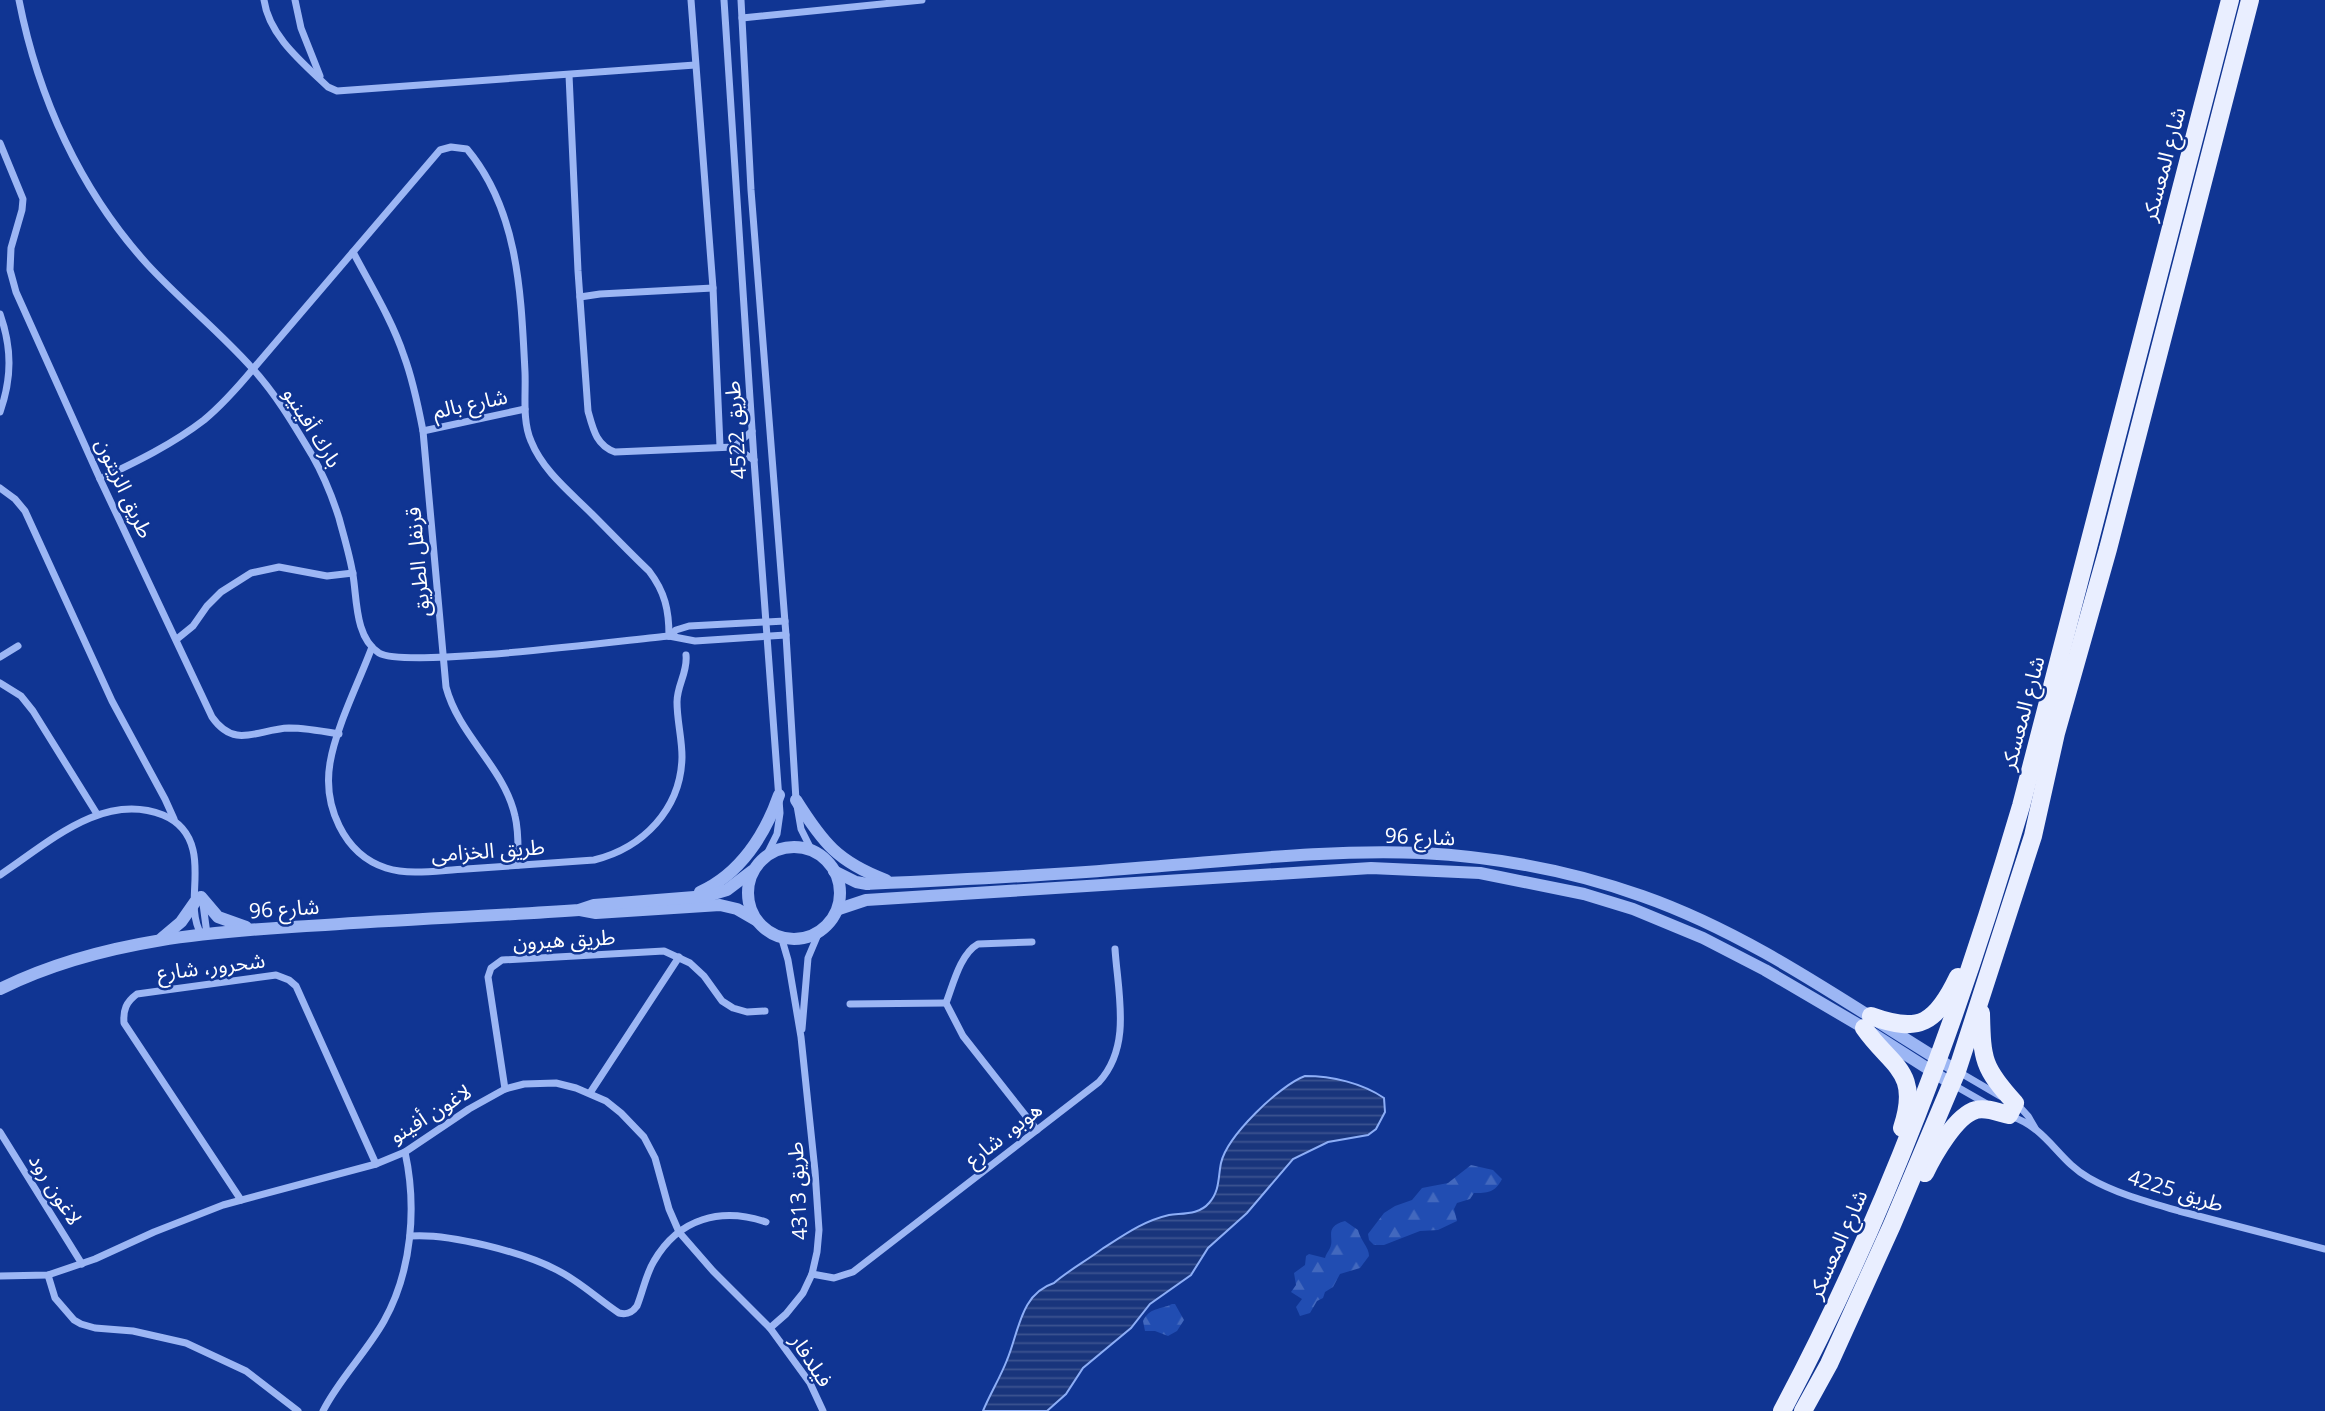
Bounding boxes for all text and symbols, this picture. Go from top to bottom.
street label: شارع المعسكر [2134,104,2194,226]
street label: طريق 4522 [718,380,752,480]
street label: بارك أفينيو [277,381,349,473]
street label: شارع بالم [430,381,510,426]
street label: طريق الزيتون [90,434,160,542]
street label: قرنفل الطريق [398,506,436,618]
street label: شارع المعسكر [1993,653,2053,775]
street label: شارع 96 [1384,821,1456,853]
street label: طريق الخزامى [430,832,546,868]
street label: شارع 96 [248,892,320,926]
street label: طريق هيرون [512,922,616,956]
street label: شحرور، شارع [155,945,267,988]
street label: لاغون أفينو [384,1077,476,1149]
street label: هوبو، شارع [959,1095,1049,1175]
street label: طريق 4313 [780,1141,814,1241]
street label: لاغون رود [23,1148,89,1230]
street label: طريق 4225 [2125,1162,2227,1218]
street label: شارع المعسكر [1800,1185,1875,1305]
street label: فيلدفار [784,1327,840,1392]

